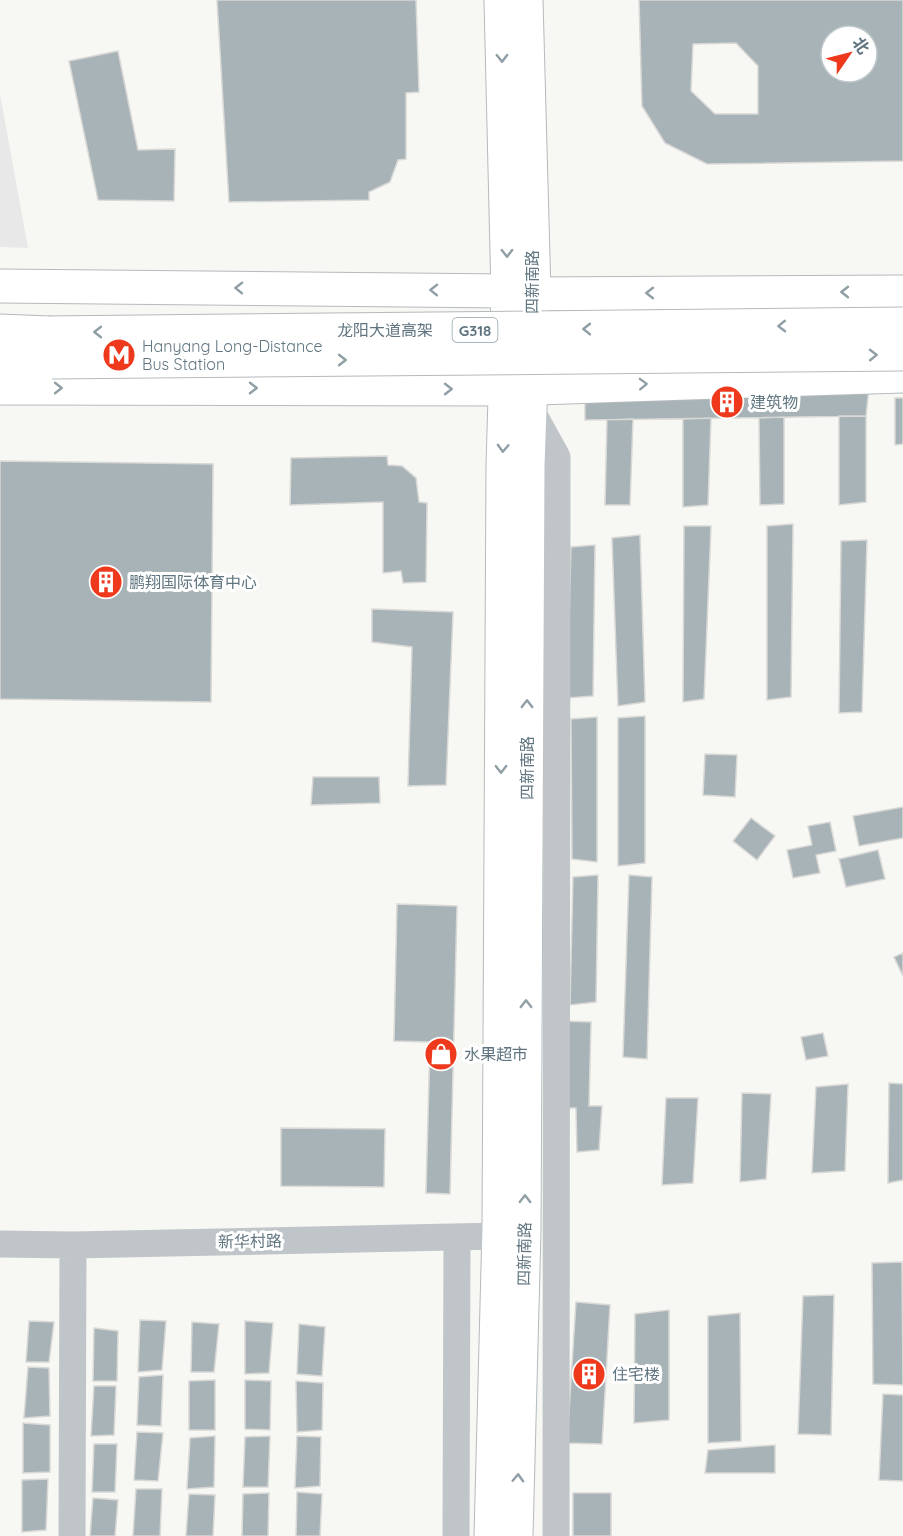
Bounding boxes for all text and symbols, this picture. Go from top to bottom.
north arrow [819,24,879,84]
text: 北 [849,33,874,58]
one-way arrow [496,54,509,63]
one-way arrow [501,249,513,258]
street label: 四新南路 [522,250,542,314]
one-way arrow [234,282,243,294]
one-way arrow [429,284,438,296]
one-way arrow [840,286,849,298]
one-way arrow [645,287,654,299]
road number: G318 [452,318,498,342]
street label: 龙阳大道高架 [337,320,433,340]
one-way arrow [777,320,786,332]
one-way arrow [582,323,591,335]
one-way arrow [93,326,102,338]
place label: Hanyang Long-Distance Bus Station [142,336,323,374]
metro station icon: Hanyang Long-Distance Bus Station [101,337,137,373]
one-way arrow [868,349,877,361]
one-way arrow [337,354,346,366]
one-way arrow [639,378,648,390]
one-way arrow [54,382,63,394]
one-way arrow [249,382,258,394]
one-way arrow [444,383,453,395]
building icon: 建筑物 [709,384,745,420]
place label: 建筑物 [750,392,798,412]
one-way arrow [497,444,510,453]
building icon: 鹏翔国际体育中心 [88,564,124,600]
place label: 鹏翔国际体育中心 [129,572,257,592]
one-way arrow [521,699,533,708]
street label: 四新南路 [517,736,537,800]
one-way arrow [495,765,508,774]
one-way arrow [520,999,532,1008]
shop icon: 水果超市 [423,1036,459,1072]
place label: 水果超市 [464,1044,528,1064]
one-way arrow [519,1194,531,1203]
street label: 四新南路 [513,1222,535,1286]
street label: 新华村路 [218,1230,282,1252]
building icon: 住宅楼 [571,1356,607,1392]
place label: 住宅楼 [612,1364,660,1384]
one-way arrow [512,1473,524,1482]

